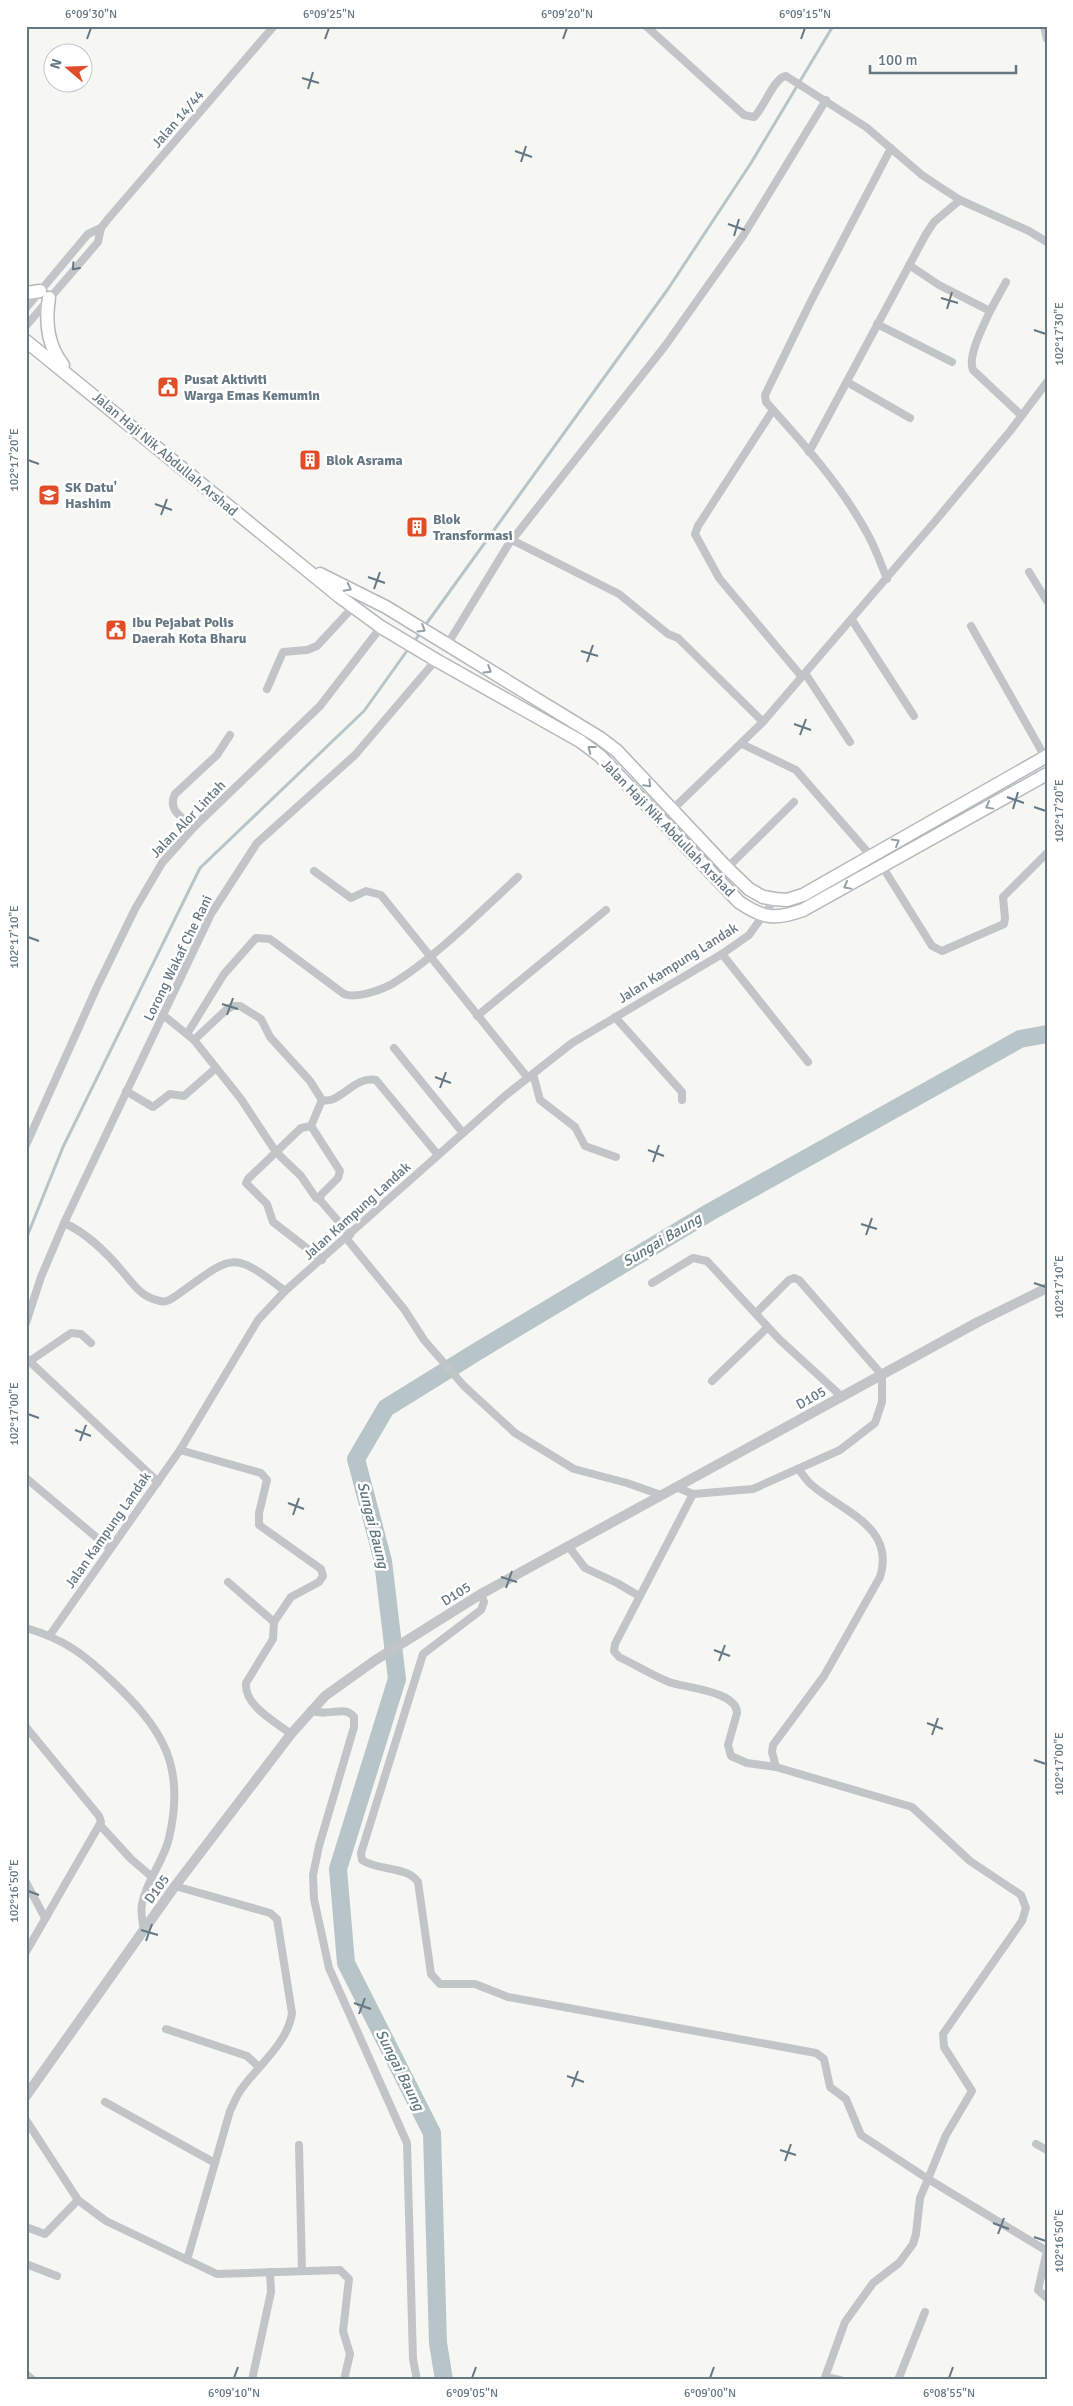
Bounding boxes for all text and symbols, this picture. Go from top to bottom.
text: 6°09'30"N [65,7,117,22]
text: 6°09'25"N [303,7,355,22]
text: 6°09'20"N [541,7,593,22]
text: 6°09'15"N [779,7,831,22]
north arrow [42,42,92,92]
scale bar [870,42,1017,74]
text: 100 m [878,51,918,69]
text: N [47,57,66,71]
street label: Jalan 14/44 [148,86,208,151]
one-way arrow [72,262,81,271]
text: 102°17'30"E [1052,302,1067,366]
place label: Pusat Aktiviti Warga Emas Kemumin [184,371,320,404]
public building icon: Pusat Aktiviti Warga Emas Kemumin [156,375,180,399]
street label: Jalan Haji Nik Abdullah Arshad [89,388,241,520]
text: 102°17'20"E [7,428,22,492]
building icon: Blok Asrama [298,448,322,472]
place label: Blok Asrama [326,452,403,469]
place label: SK Datu' Hashim [65,479,117,512]
school or university icon: SK Datu' Hashim [37,483,61,507]
place label: Blok Transformasi [433,511,513,544]
building icon: Blok Transformasi [405,515,429,539]
one-way arrow [343,582,352,592]
place label: Ibu Pejabat Polis Daerah Kota Bharu [132,614,247,647]
public building icon: Ibu Pejabat Polis Daerah Kota Bharu [104,618,128,642]
one-way arrow [416,623,425,633]
one-way arrow [483,664,492,674]
one-way arrow [588,747,597,755]
street label: Jalan Haji Nik Abdullah Arshad [598,756,738,900]
street label: Jalan Alor Lintah [147,777,229,861]
one-way arrow [642,778,651,787]
text: 102°17'20"E [1052,779,1067,843]
one-way arrow [985,800,994,810]
one-way arrow [891,838,900,848]
one-way arrow [843,879,852,889]
street label: Lorong Wakaf Che Rani [140,892,216,1024]
text: 102°17'10"E [7,905,22,969]
street label: Jalan Kampung Landak [615,919,741,1007]
street label: Jalan Kampung Landak [300,1158,414,1264]
water label: Sungai Baung [619,1209,706,1271]
text: 102°17'10"E [1052,1255,1067,1319]
text: 102°17'00"E [7,1382,22,1446]
street label: D105 [793,1383,829,1413]
street label: Jalan Kampung Landak [61,1469,155,1591]
water label: Sungai Baung [354,1480,393,1571]
street label: D105 [438,1578,474,1610]
text: 102°17'00"E [1052,1732,1067,1796]
text: 102°16'50"E [7,1859,22,1923]
street label: D105 [141,1871,173,1907]
water label: Sungai Baung [372,2026,429,2115]
text: 102°16'50"E [1052,2209,1067,2273]
text: 6°09'10"N [208,2386,260,2401]
text: 6°09'05"N [446,2386,498,2401]
text: 6°09'00"N [684,2386,736,2401]
text: 6°08'55"N [923,2386,975,2401]

